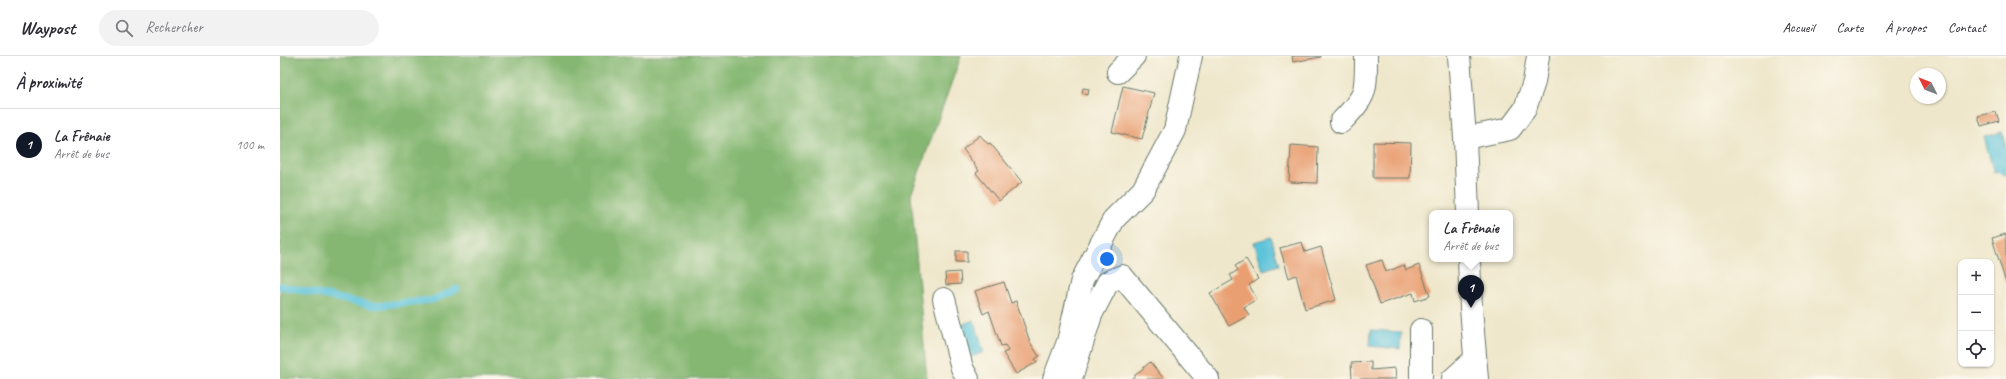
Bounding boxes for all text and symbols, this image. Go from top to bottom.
search box [99,10,379,46]
text: Waypost [20,16,75,40]
icon: search [113,17,135,39]
text: Rechercher [145,18,203,37]
text: Accueil [1783,19,1814,36]
text: Carte [1836,19,1863,36]
text: À propos [1885,19,1926,36]
text: Contact [1948,19,1986,36]
north arrow [1910,68,1946,104]
text: À proximité [16,72,81,93]
text: La Frênaie [54,127,110,146]
text: 1 [26,137,32,153]
text: 100 m [236,137,264,153]
text: Arrêt de bus [54,146,109,162]
popup [1429,210,1513,262]
text: La Frênaie [1443,219,1499,238]
text: Arrêt de bus [1443,238,1498,254]
your location [1097,249,1117,269]
map controls [1958,259,1994,367]
button: + [1958,259,1994,295]
pin: 1 [1458,275,1484,308]
button: − [1958,295,1994,331]
button: locate [1958,331,1994,367]

